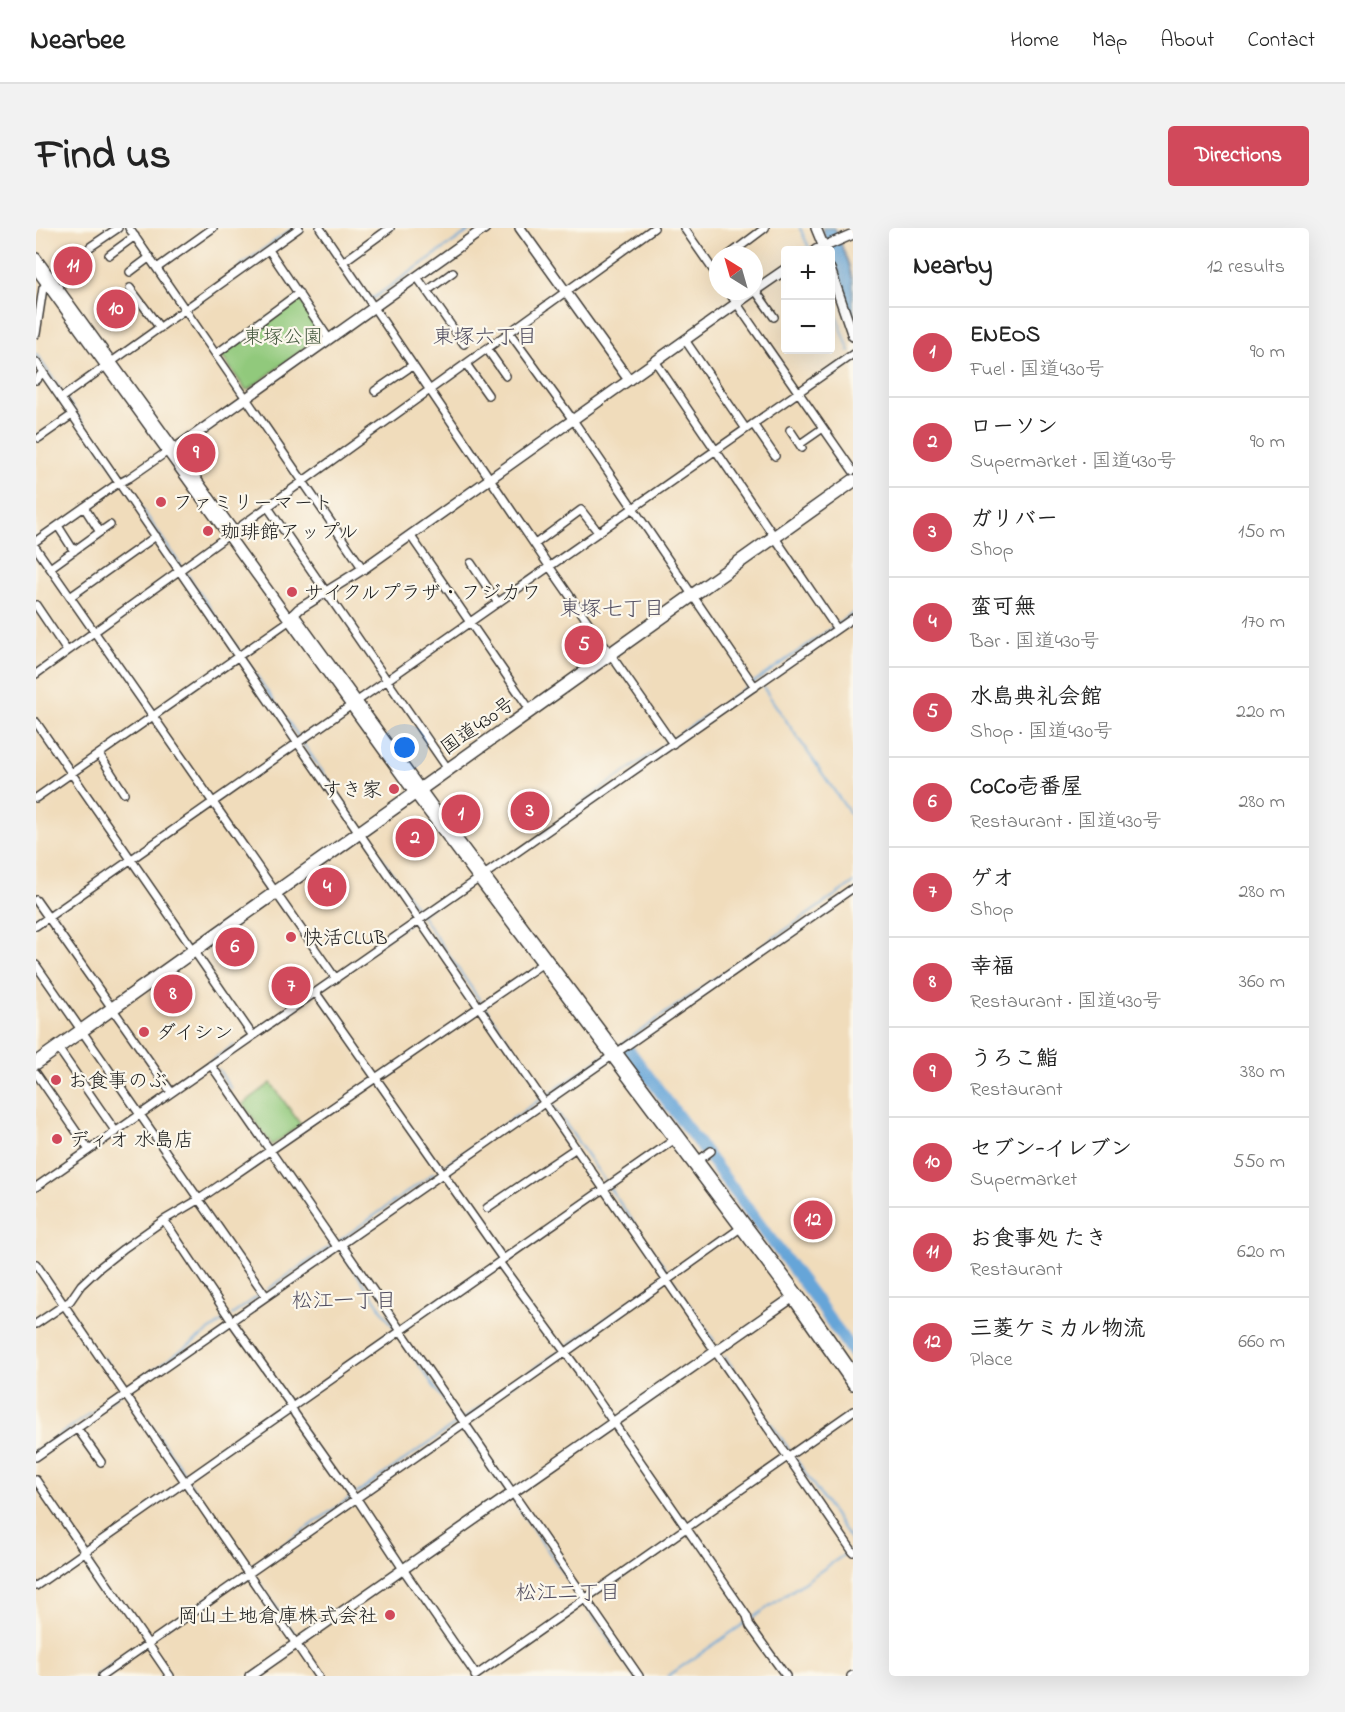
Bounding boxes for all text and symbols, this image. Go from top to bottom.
text: Nearbee [30,21,125,62]
text: Home [1010,26,1059,56]
text: Map [1092,26,1127,56]
text: About [1160,26,1214,56]
text: Contact [1247,26,1315,56]
text: Find us [36,126,171,187]
button: Directions [1168,126,1309,186]
pin: 11 [54,243,93,288]
north arrow [709,246,763,300]
map controls [781,246,835,354]
button: + [781,246,835,300]
text: Nearby [913,248,992,286]
text: 12 results [1207,253,1285,282]
pin: 10 [96,286,136,332]
button: − [781,300,835,354]
text: ENEOS [970,320,1040,352]
district label: 東塚六丁目 [433,323,538,353]
park label: 東塚公園 [243,324,323,353]
text: 1 [929,338,936,367]
text: 90 m [1250,338,1285,367]
text: Fuel · 国道430号 [970,356,1105,385]
text: ローソン [970,412,1058,444]
text: 2 [928,428,937,457]
text: 90 m [1250,428,1285,457]
pin: 9 [176,430,216,476]
text: Supermarket · 国道430号 [970,448,1177,477]
place label: ファミリーマート [173,490,333,519]
marker: ファミリーマート [154,495,168,509]
text: ガリバー [970,504,1058,536]
text: 3 [928,518,937,547]
text: 150 m [1238,518,1285,547]
place label: 珈琲館アップル [220,519,359,548]
marker: 珈琲館アップル [201,524,215,538]
text: Shop [970,536,1014,565]
place label: サイクルプラザ・フジカワ [304,580,541,609]
marker: サイクルプラザ・フジカワ [285,585,299,599]
text: 蛮可無 [970,592,1036,624]
district label: 東塚七丁目 [560,595,665,625]
text: 4 [928,608,937,637]
text: 170 m [1241,608,1285,637]
pin: 5 [564,622,604,668]
text: Bar · 国道430号 [970,628,1100,657]
text: 水島典礼会館 [970,682,1102,714]
street label: 国道430号 [435,691,522,763]
text: 5 [927,698,938,727]
text: 220 m [1236,698,1285,727]
text: Shop · 国道430号 [970,718,1113,747]
your location [390,733,419,762]
text: CoCo壱番屋 [970,772,1083,804]
place label: すき家 [322,777,382,806]
marker: すき家 [387,782,401,796]
pin: 3 [510,788,550,834]
text: 6 [928,788,937,817]
text: 280 m [1238,788,1285,817]
pin: 1 [442,792,480,836]
text: Restaurant · 国道430号 [970,808,1162,837]
pin: 2 [396,816,434,860]
pin: 4 [308,864,346,910]
text: ゲオ [970,864,1014,896]
text: 7 [928,878,937,907]
text: 280 m [1238,878,1285,907]
text: Shop [970,896,1014,925]
pin: 6 [216,924,254,970]
place label: 快活CLUB [303,925,387,954]
marker: 快活CLUB [284,930,298,944]
text: 幸福 [970,952,1014,984]
pin: 7 [272,964,310,1008]
text: 8 [929,968,936,997]
text: 360 m [1239,968,1285,997]
pin: 8 [154,972,192,1017]
text: Restaurant · 国道430号 [970,988,1162,1017]
place label: ダイシン [156,1020,234,1049]
marker: ダイシン [137,1025,151,1039]
text: うろこ鮨 [970,1044,1058,1076]
text: 9 [929,1058,936,1087]
text: 380 m [1240,1058,1285,1087]
place label: お食事のぶ [68,1068,168,1097]
marker: お食事のぶ [49,1073,63,1087]
text: Restaurant [970,1076,1063,1105]
place label: ディオ 水島店 [69,1127,194,1156]
marker: ディオ 水島店 [50,1132,64,1146]
text: セブン-イレブン [970,1134,1132,1166]
text: 10 [925,1148,940,1177]
text: 550 m [1233,1148,1285,1177]
text: Supermarket [970,1166,1077,1195]
pin: 12 [794,1198,832,1242]
text: お食事処 たき [970,1224,1108,1256]
text: 11 [926,1238,939,1267]
text: 620 m [1237,1238,1285,1267]
text: Restaurant [970,1256,1063,1285]
district label: 松江一丁目 [292,1287,397,1317]
text: 三菱ケミカル物流 [970,1314,1146,1346]
text: 12 [924,1328,941,1357]
text: 660 m [1238,1328,1285,1357]
text: Place [970,1346,1012,1375]
district label: 松江二丁目 [516,1579,621,1609]
place label: 岡山土地倉庫株式会社 [178,1603,378,1632]
marker: 岡山土地倉庫株式会社 [383,1608,397,1622]

